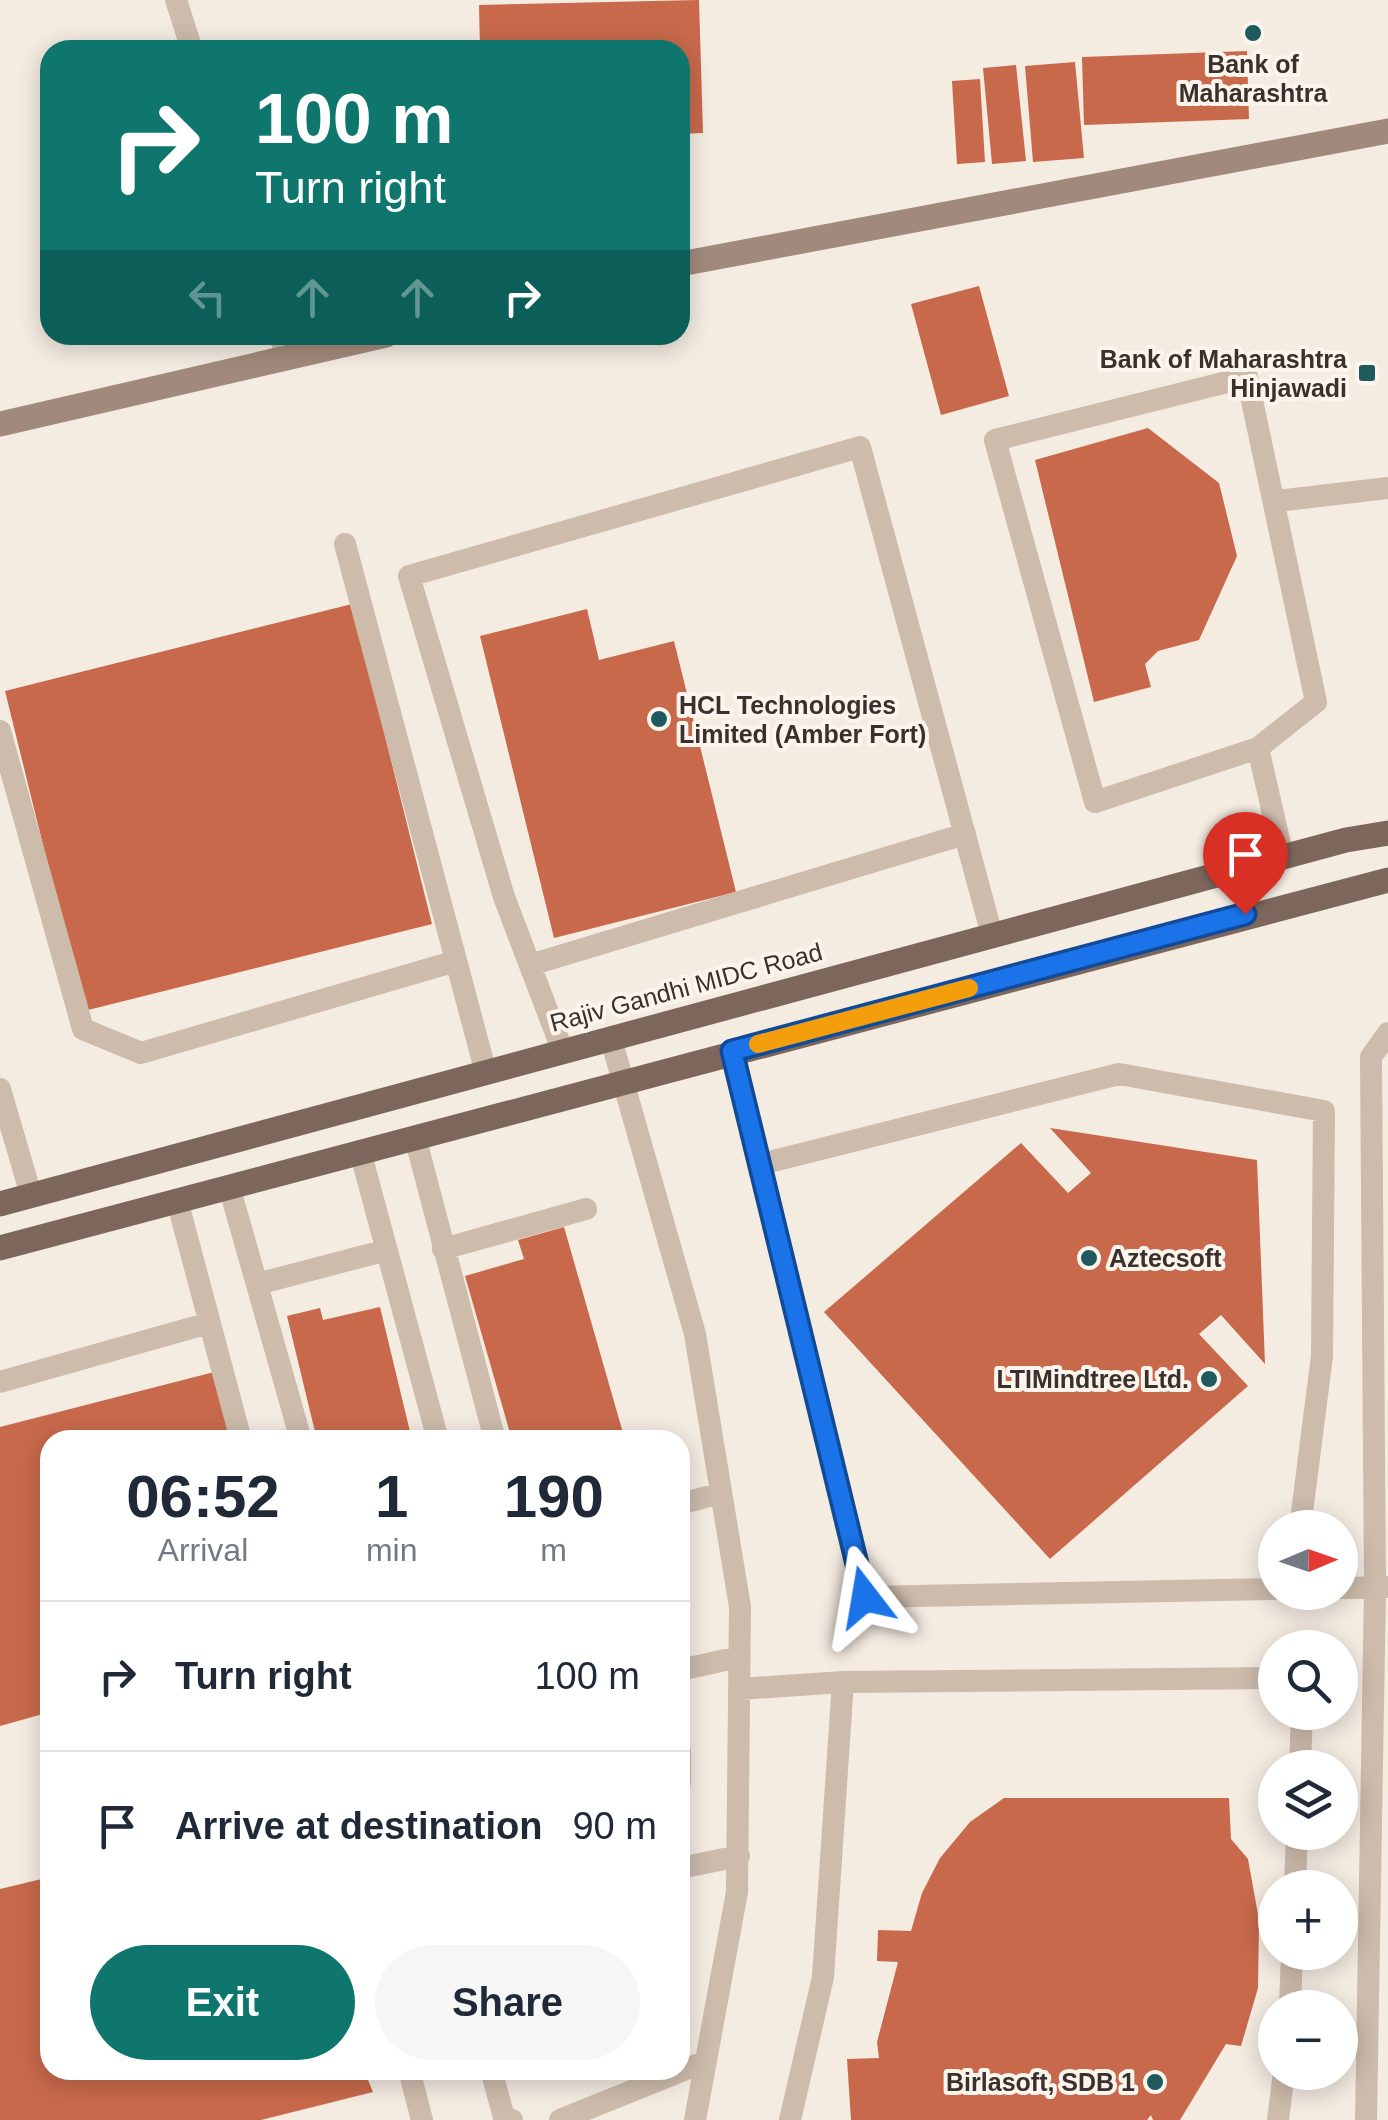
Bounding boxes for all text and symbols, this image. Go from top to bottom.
marker: Bank of Maharashtra [1242,22,1264,44]
place label: Bank of Maharashtra [1179,50,1328,107]
icon: right [90,80,220,210]
text: 100 m [255,80,453,158]
text: Turn right [255,162,446,213]
icon: left [180,270,235,325]
icon: ahead [285,270,340,325]
icon: ahead [390,270,445,325]
icon: right [495,270,550,325]
place label: Bank of Maharashtra Hinjawadi [1100,345,1348,402]
marker: Bank of Maharashtra Hinjawadi [1356,362,1378,384]
place label: HCL Technologies Limited (Amber Fort) [679,691,926,748]
marker: HCL Technologies Limited (Amber Fort) [648,708,670,730]
pin [1203,812,1288,915]
icon: arrive [1218,827,1273,882]
street label: Rajiv Gandhi MIDC Road [547,937,825,1037]
place label: Aztecsoft [1109,1244,1222,1272]
marker: Aztecsoft [1078,1247,1100,1269]
place label: LTIMindtree Ltd. [996,1365,1189,1393]
marker: LTIMindtree Ltd. [1198,1368,1220,1390]
text: 06:52 [126,1463,280,1530]
text: 1 [375,1463,408,1530]
text: 190 [504,1463,604,1530]
north arrow [1258,1510,1358,1610]
map controls [1258,1510,1358,2090]
text: Arrival [158,1532,248,1568]
text: min [366,1532,417,1568]
text: m [540,1532,567,1568]
position arrow [813,1545,917,1649]
button: search [1258,1630,1358,1730]
icon: right [90,1649,145,1704]
text: Turn right [175,1655,352,1697]
text: 100 m [534,1655,640,1697]
button: layers [1258,1750,1358,1850]
icon: arrive [90,1799,145,1854]
text: Arrive at destination [175,1805,542,1847]
text: 90 m [572,1805,657,1847]
button: + [1258,1870,1358,1970]
button: Exit [90,1945,355,2060]
button: Share [375,1945,640,2060]
button: − [1258,1990,1358,2090]
place label: Birlasoft, SDB 1 [946,2068,1135,2096]
marker: Birlasoft, SDB 1 [1144,2071,1166,2093]

